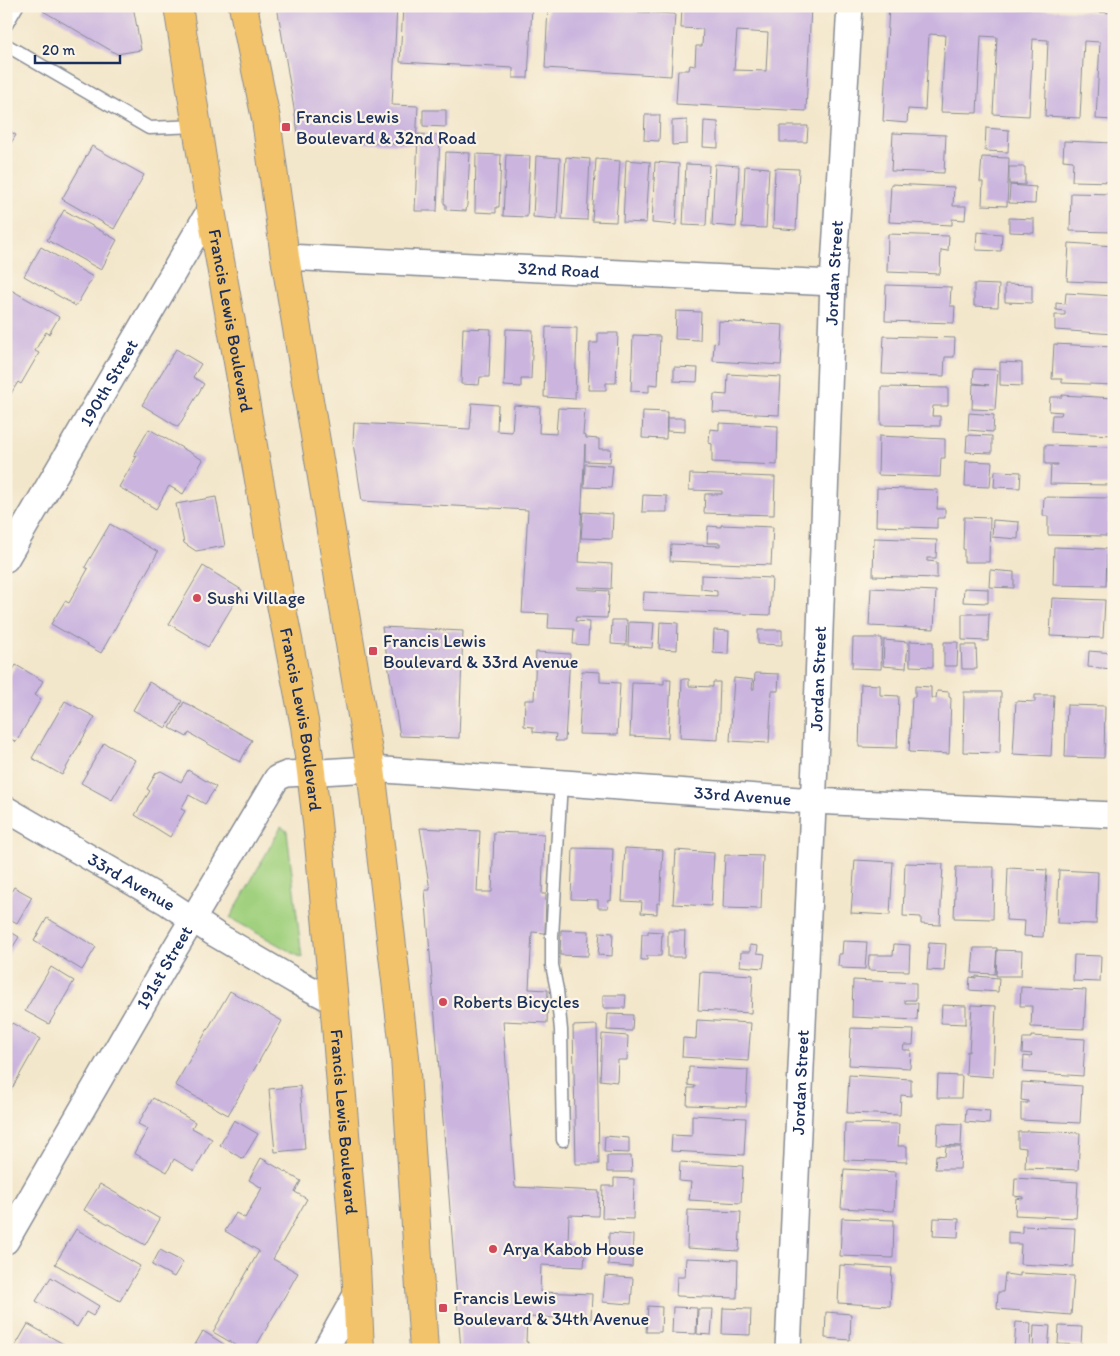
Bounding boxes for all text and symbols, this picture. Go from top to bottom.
scale bar [35,32,120,64]
text: 20 m [42,41,76,59]
place label: Francis Lewis Boulevard & 32nd Road [296,106,477,149]
marker: Francis Lewis Boulevard & 32nd Road [280,121,292,133]
street label: Jordan Street [820,219,848,326]
street label: Francis Lewis Boulevard [204,227,258,414]
street label: 32nd Road [517,257,600,283]
street label: 190th Street [75,335,143,430]
place label: Sushi Village [207,587,305,609]
marker: Sushi Village [191,592,203,604]
street label: Jordan Street [805,625,831,732]
street label: Francis Lewis Boulevard [275,626,327,812]
place label: Francis Lewis Boulevard & 33rd Avenue [383,630,579,673]
marker: Francis Lewis Boulevard & 33rd Avenue [367,645,379,657]
street label: 33rd Avenue [693,781,792,810]
street label: 33rd Avenue [84,848,180,916]
street label: 191st Street [131,922,197,1013]
place label: Roberts Bicycles [453,991,580,1013]
marker: Roberts Bicycles [437,996,449,1008]
street label: Francis Lewis Boulevard [325,1028,363,1215]
street label: Jordan Street [787,1029,814,1135]
place label: Arya Kabob House [503,1238,644,1260]
marker: Arya Kabob House [487,1243,499,1255]
place label: Francis Lewis Boulevard & 34th Avenue [453,1287,649,1330]
marker: Francis Lewis Boulevard & 34th Avenue [437,1302,449,1314]

